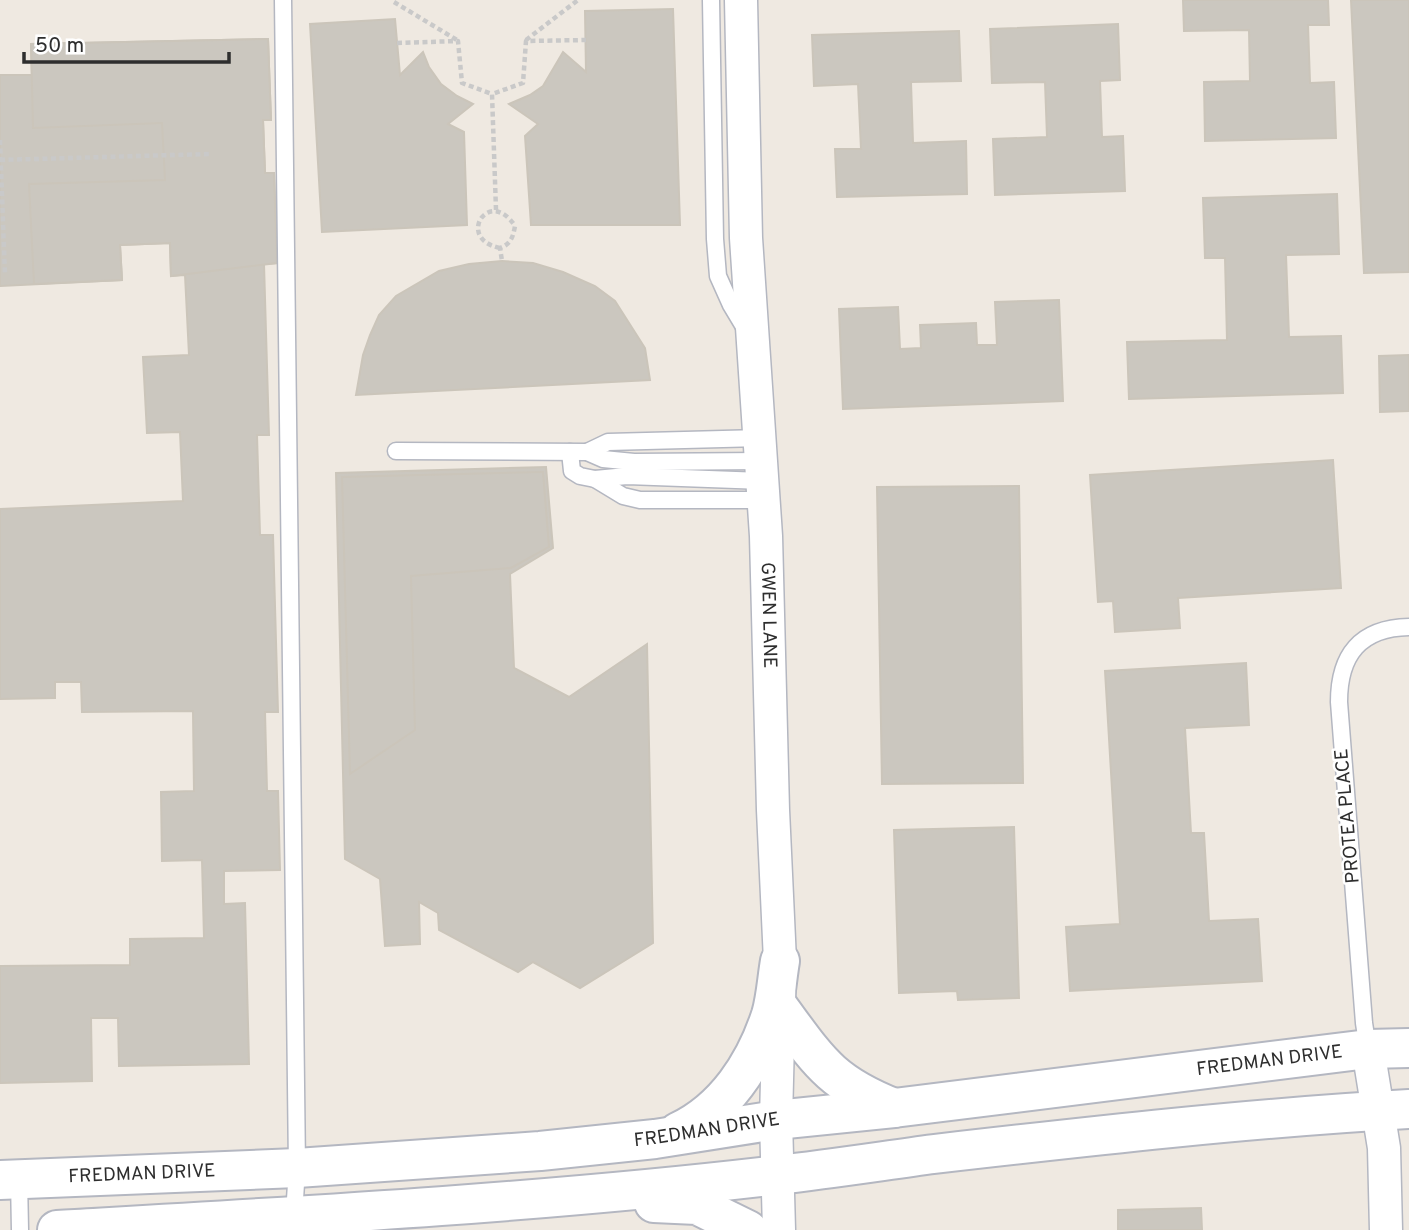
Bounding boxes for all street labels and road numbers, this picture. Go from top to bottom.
street label: GWEN LANE [755,562,781,669]
street label: PROTEA PLACE [1330,748,1366,884]
street label: FREDMAN DRIVE [1195,1040,1344,1082]
street label: FREDMAN DRIVE [633,1108,781,1153]
street label: FREDMAN DRIVE [68,1159,216,1189]

